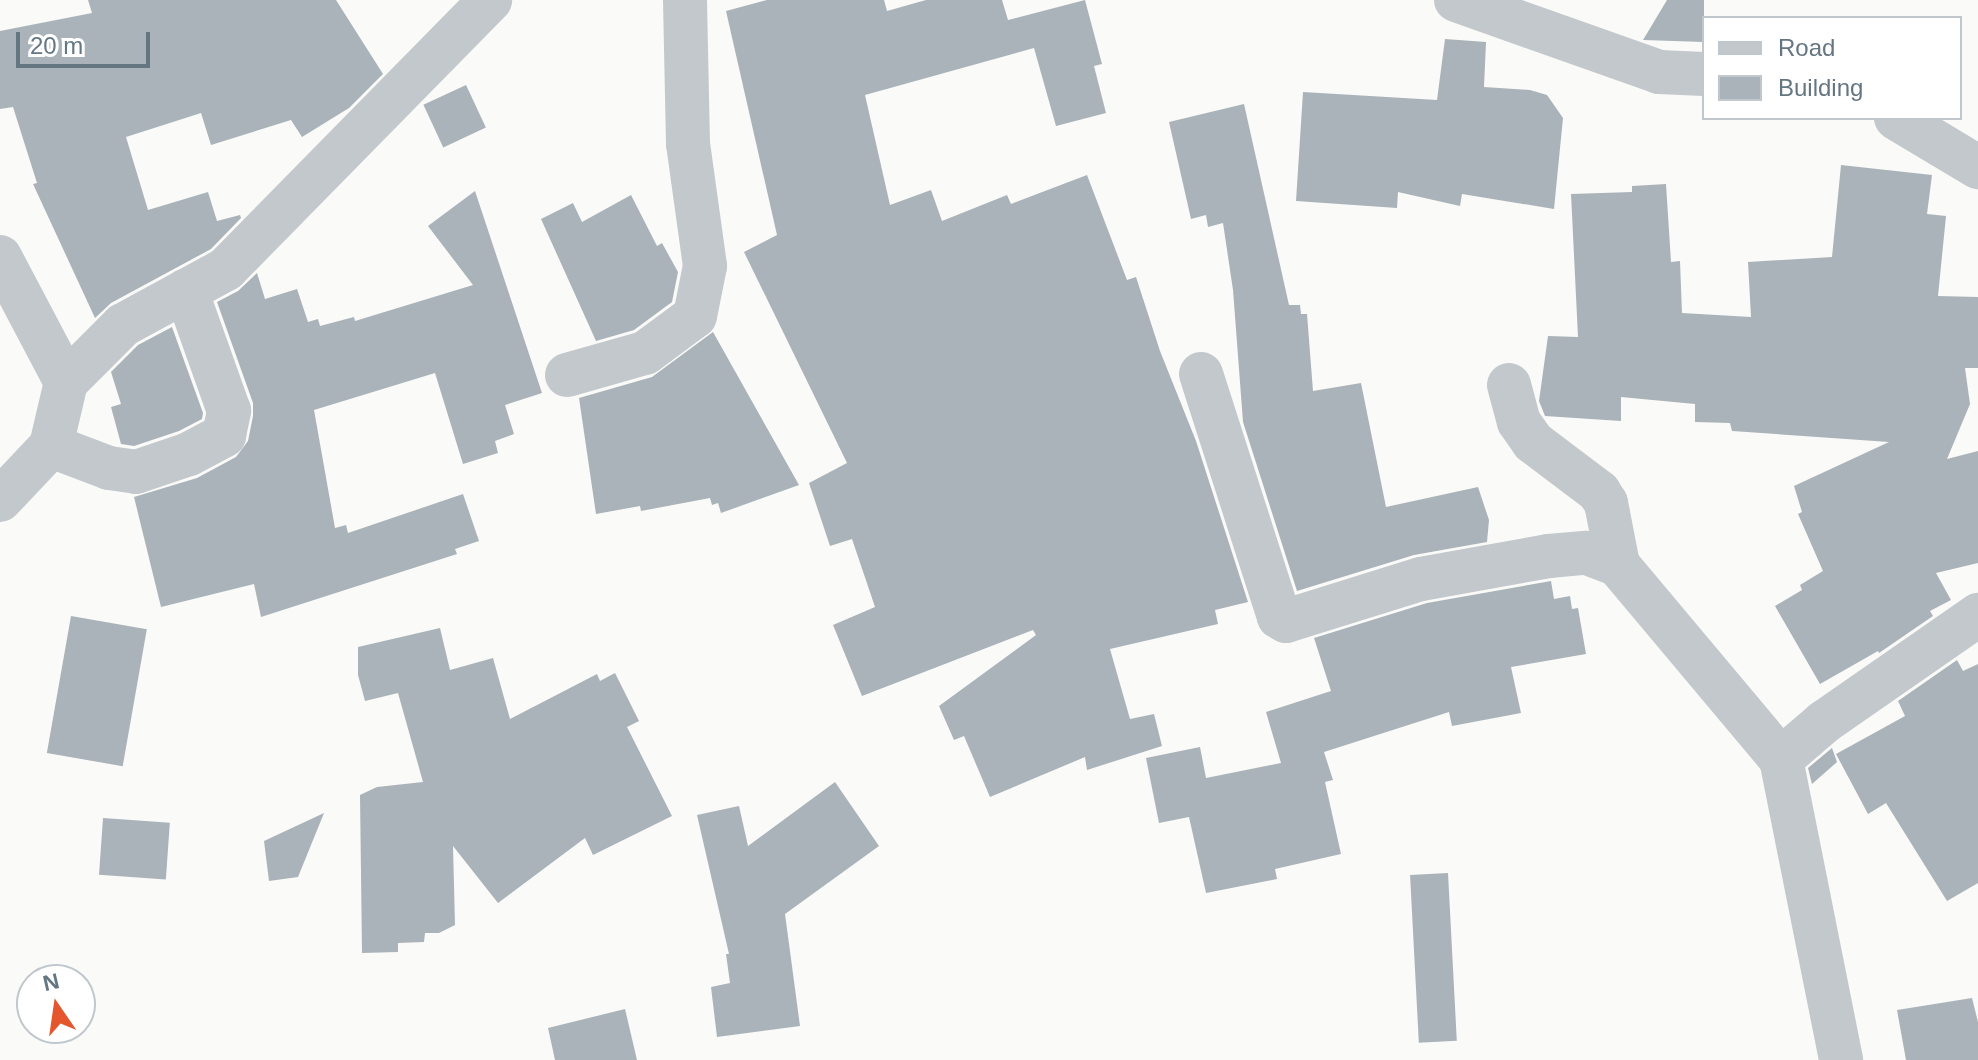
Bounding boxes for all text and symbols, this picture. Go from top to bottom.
scale bar [20,16,154,66]
legend [1702,16,1962,120]
text: 20 m [30,32,83,59]
text: Road [1778,34,1835,61]
text: Building [1778,74,1863,101]
north arrow [16,964,96,1044]
text: N [40,968,61,996]

